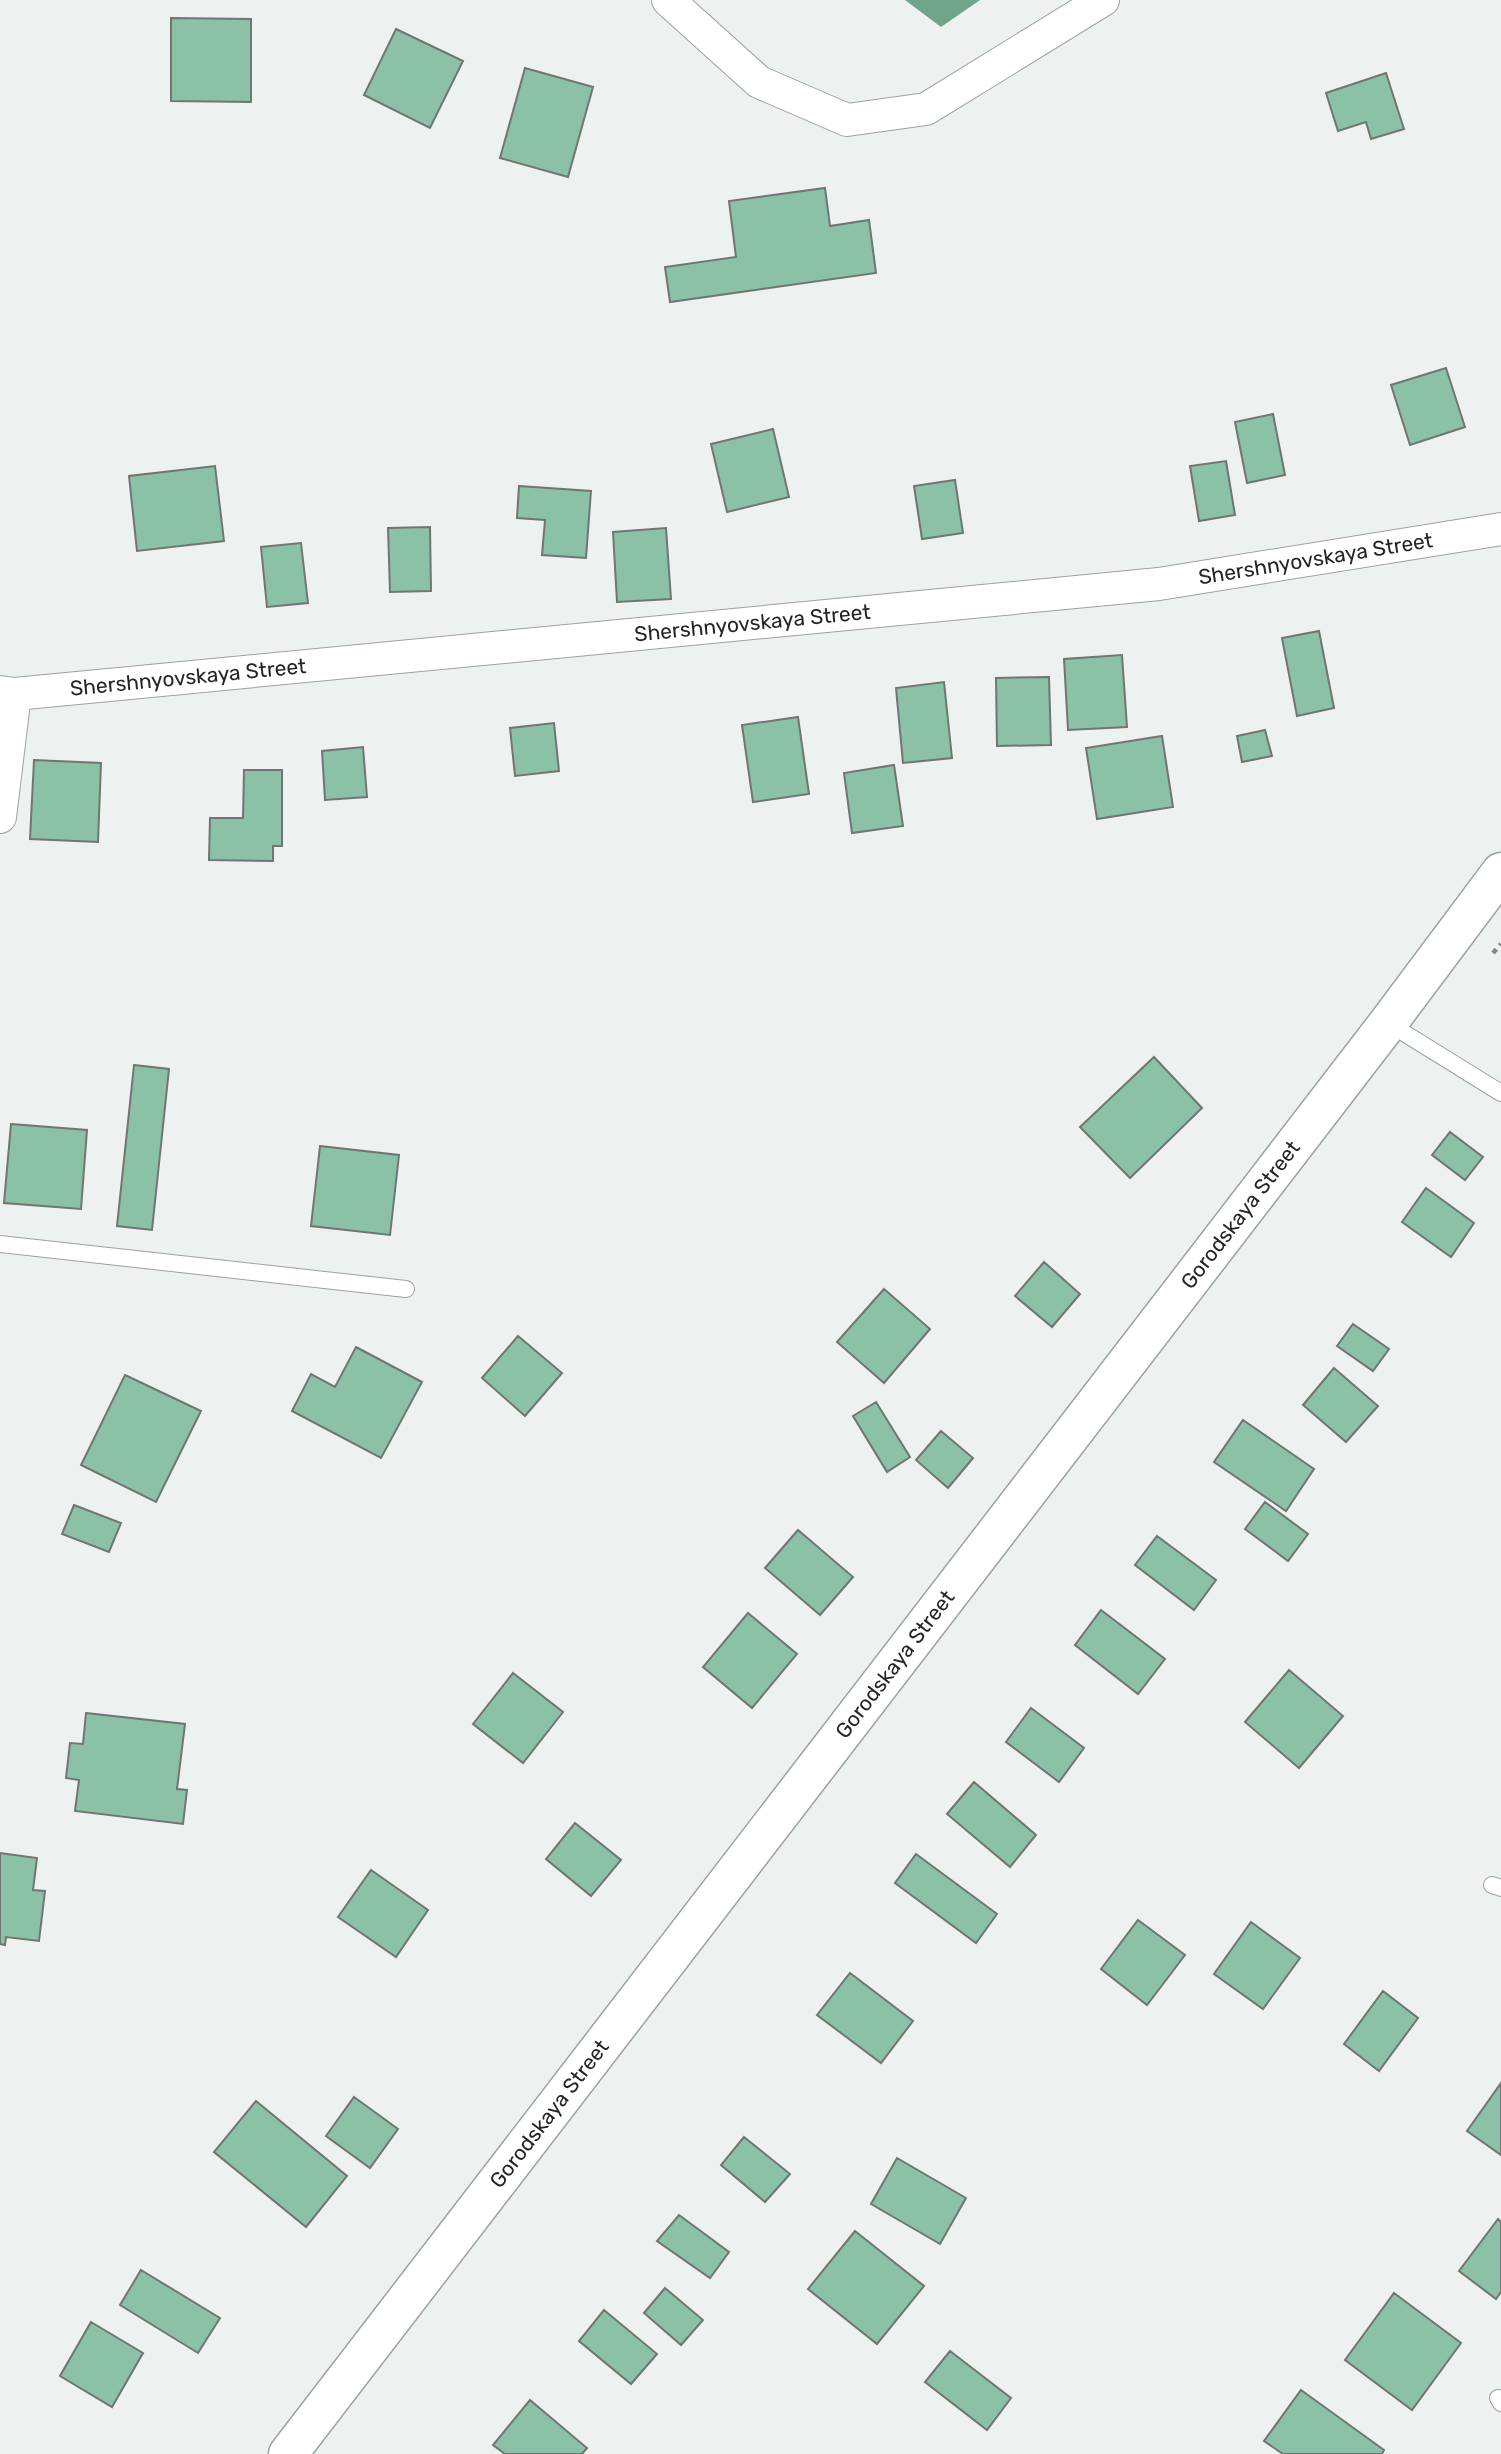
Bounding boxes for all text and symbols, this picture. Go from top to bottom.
street label: Shershnyovskaya Street [1196,527,1435,589]
street label: Shershnyovskaya Street [633,599,872,646]
street label: Shershnyovskaya Street [69,653,307,701]
street label: Gorodskaya Street [1175,1135,1305,1294]
street label: Gorodskaya Street [830,1585,959,1743]
street label: Gorodskaya Street [484,2035,614,2193]

